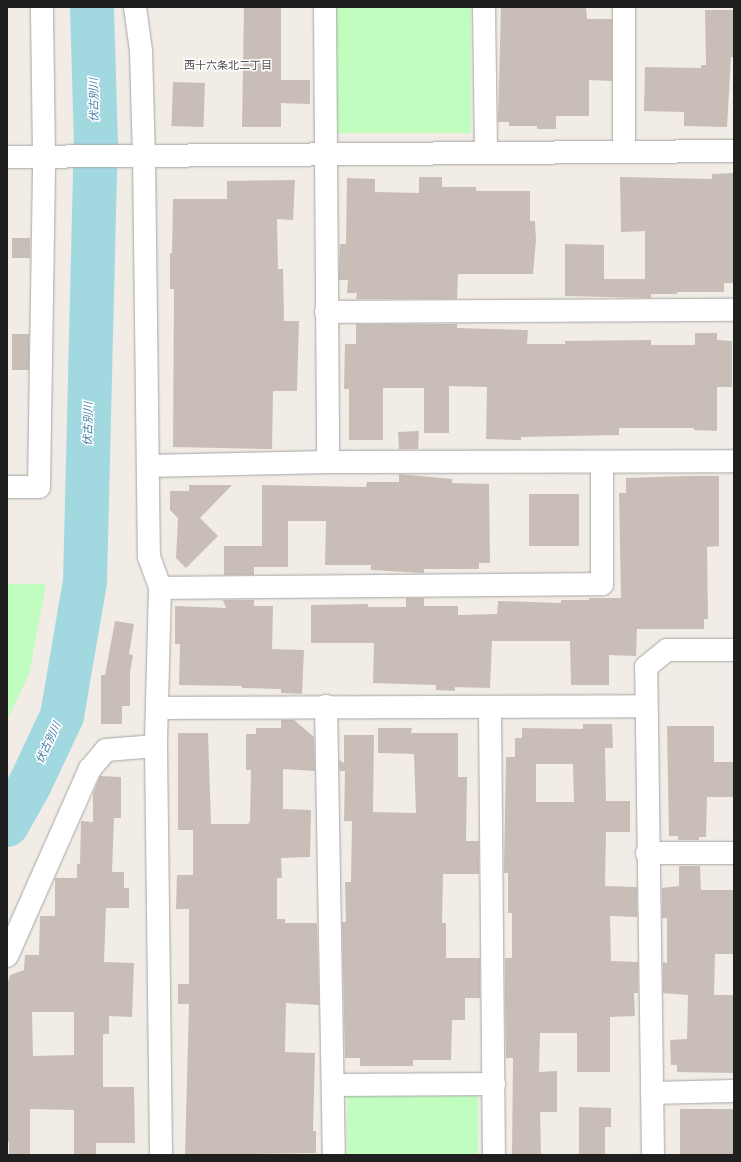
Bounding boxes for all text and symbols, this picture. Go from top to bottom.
district label: 西十六条北二丁目 [184,59,272,73]
water label: 伏古別川 [88,78,102,122]
water label: 伏古別川 [82,402,96,446]
water label: 伏古別川 [34,720,64,766]

